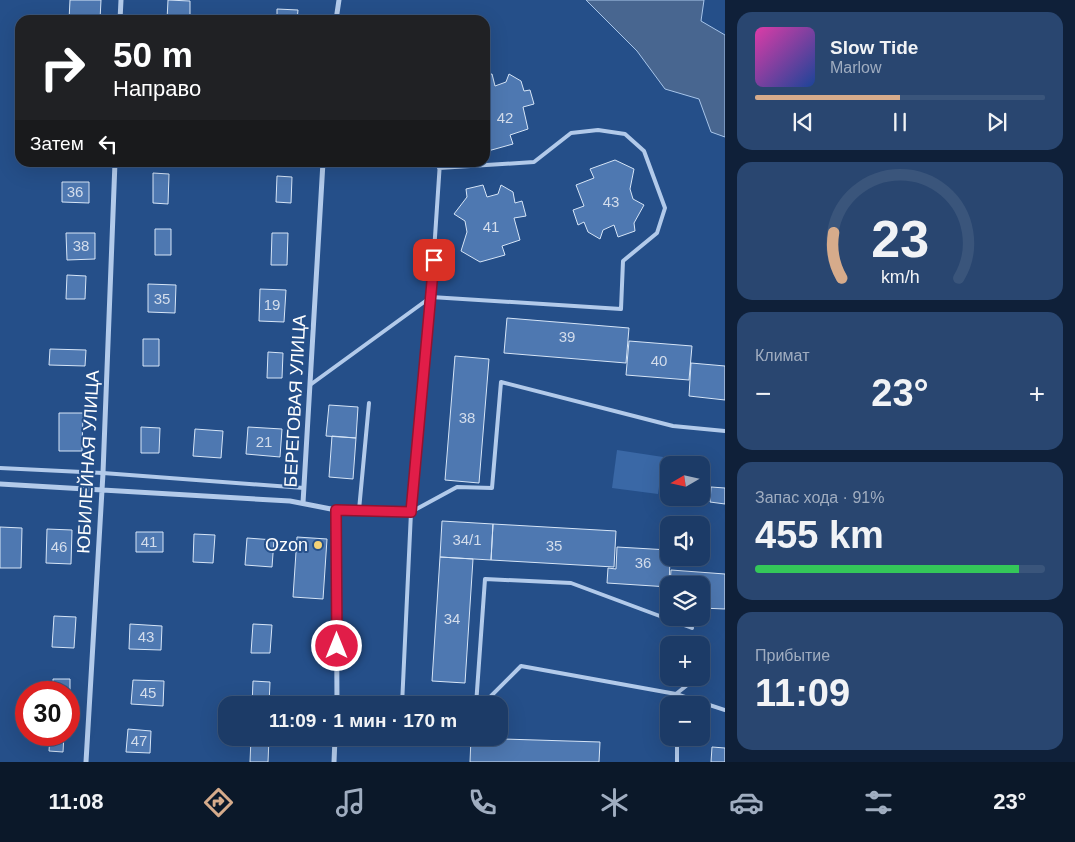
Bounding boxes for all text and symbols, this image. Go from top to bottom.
icon: right [30,35,95,100]
text: 50 m [113,35,193,74]
text: Slow Tide [830,37,918,58]
text: Marlow [830,59,882,76]
text: Направо [113,76,201,101]
icon: previous [789,108,817,136]
icon: pause [886,108,914,136]
icon: next [983,108,1011,136]
house number: 42 [497,109,513,126]
icon: left [94,130,122,158]
text: Затем [30,133,84,154]
house number: 36 [67,183,83,200]
house number: 43 [603,193,619,210]
text: 23 [871,210,929,268]
house number: 41 [483,218,499,235]
house number: 38 [73,237,89,254]
pin [413,239,455,281]
icon: arrive [420,246,448,274]
text: km/h [881,267,919,287]
house number: 35 [154,290,170,307]
house number: 19 [264,296,280,313]
street label: БЕРЕГОВАЯ УЛИЦА [280,314,310,488]
house number: 39 [559,328,575,345]
text: Климат [755,347,809,364]
house number: 40 [651,352,667,369]
street label: ЮБИЛЕЙНАЯ УЛИЦА [72,370,103,554]
text: 23° [871,372,929,414]
text: − [755,378,771,409]
text: + [1029,378,1045,409]
house number: 38 [459,409,475,426]
house number: 21 [256,433,272,450]
north arrow [660,456,710,506]
map controls [660,456,710,746]
text: Запас хода · 91% [755,489,884,506]
text: 455 km [755,514,884,556]
button: sound [660,516,710,566]
house number: 34/1 [452,531,482,548]
house number: 41 [141,533,157,550]
place label: Ozon [265,535,308,555]
house number: 35 [546,537,562,554]
house number: 46 [51,538,67,555]
marker: Ozon [312,539,324,551]
house number: 36 [635,554,651,571]
button: layers [660,576,710,626]
house number: 34 [444,610,460,627]
position arrow [310,619,362,671]
house number: 43 [138,628,154,645]
button: + [660,636,710,686]
text: Прибытие [755,647,830,664]
text: 11:09 [755,672,850,714]
speed limit sign: 30 [15,681,80,746]
house number: 45 [140,684,156,701]
button: − [660,696,710,746]
text: 11:09 · 1 мин · 170 m [269,710,457,731]
house number: 47 [131,732,147,749]
icon: directions [201,785,236,820]
icon: music [333,785,368,820]
icon: phone [465,785,500,820]
icon: climate [597,785,632,820]
icon: car [729,785,764,820]
icon: filters [861,785,896,820]
text: 11:08 [49,789,104,814]
text: 23° [993,789,1026,814]

